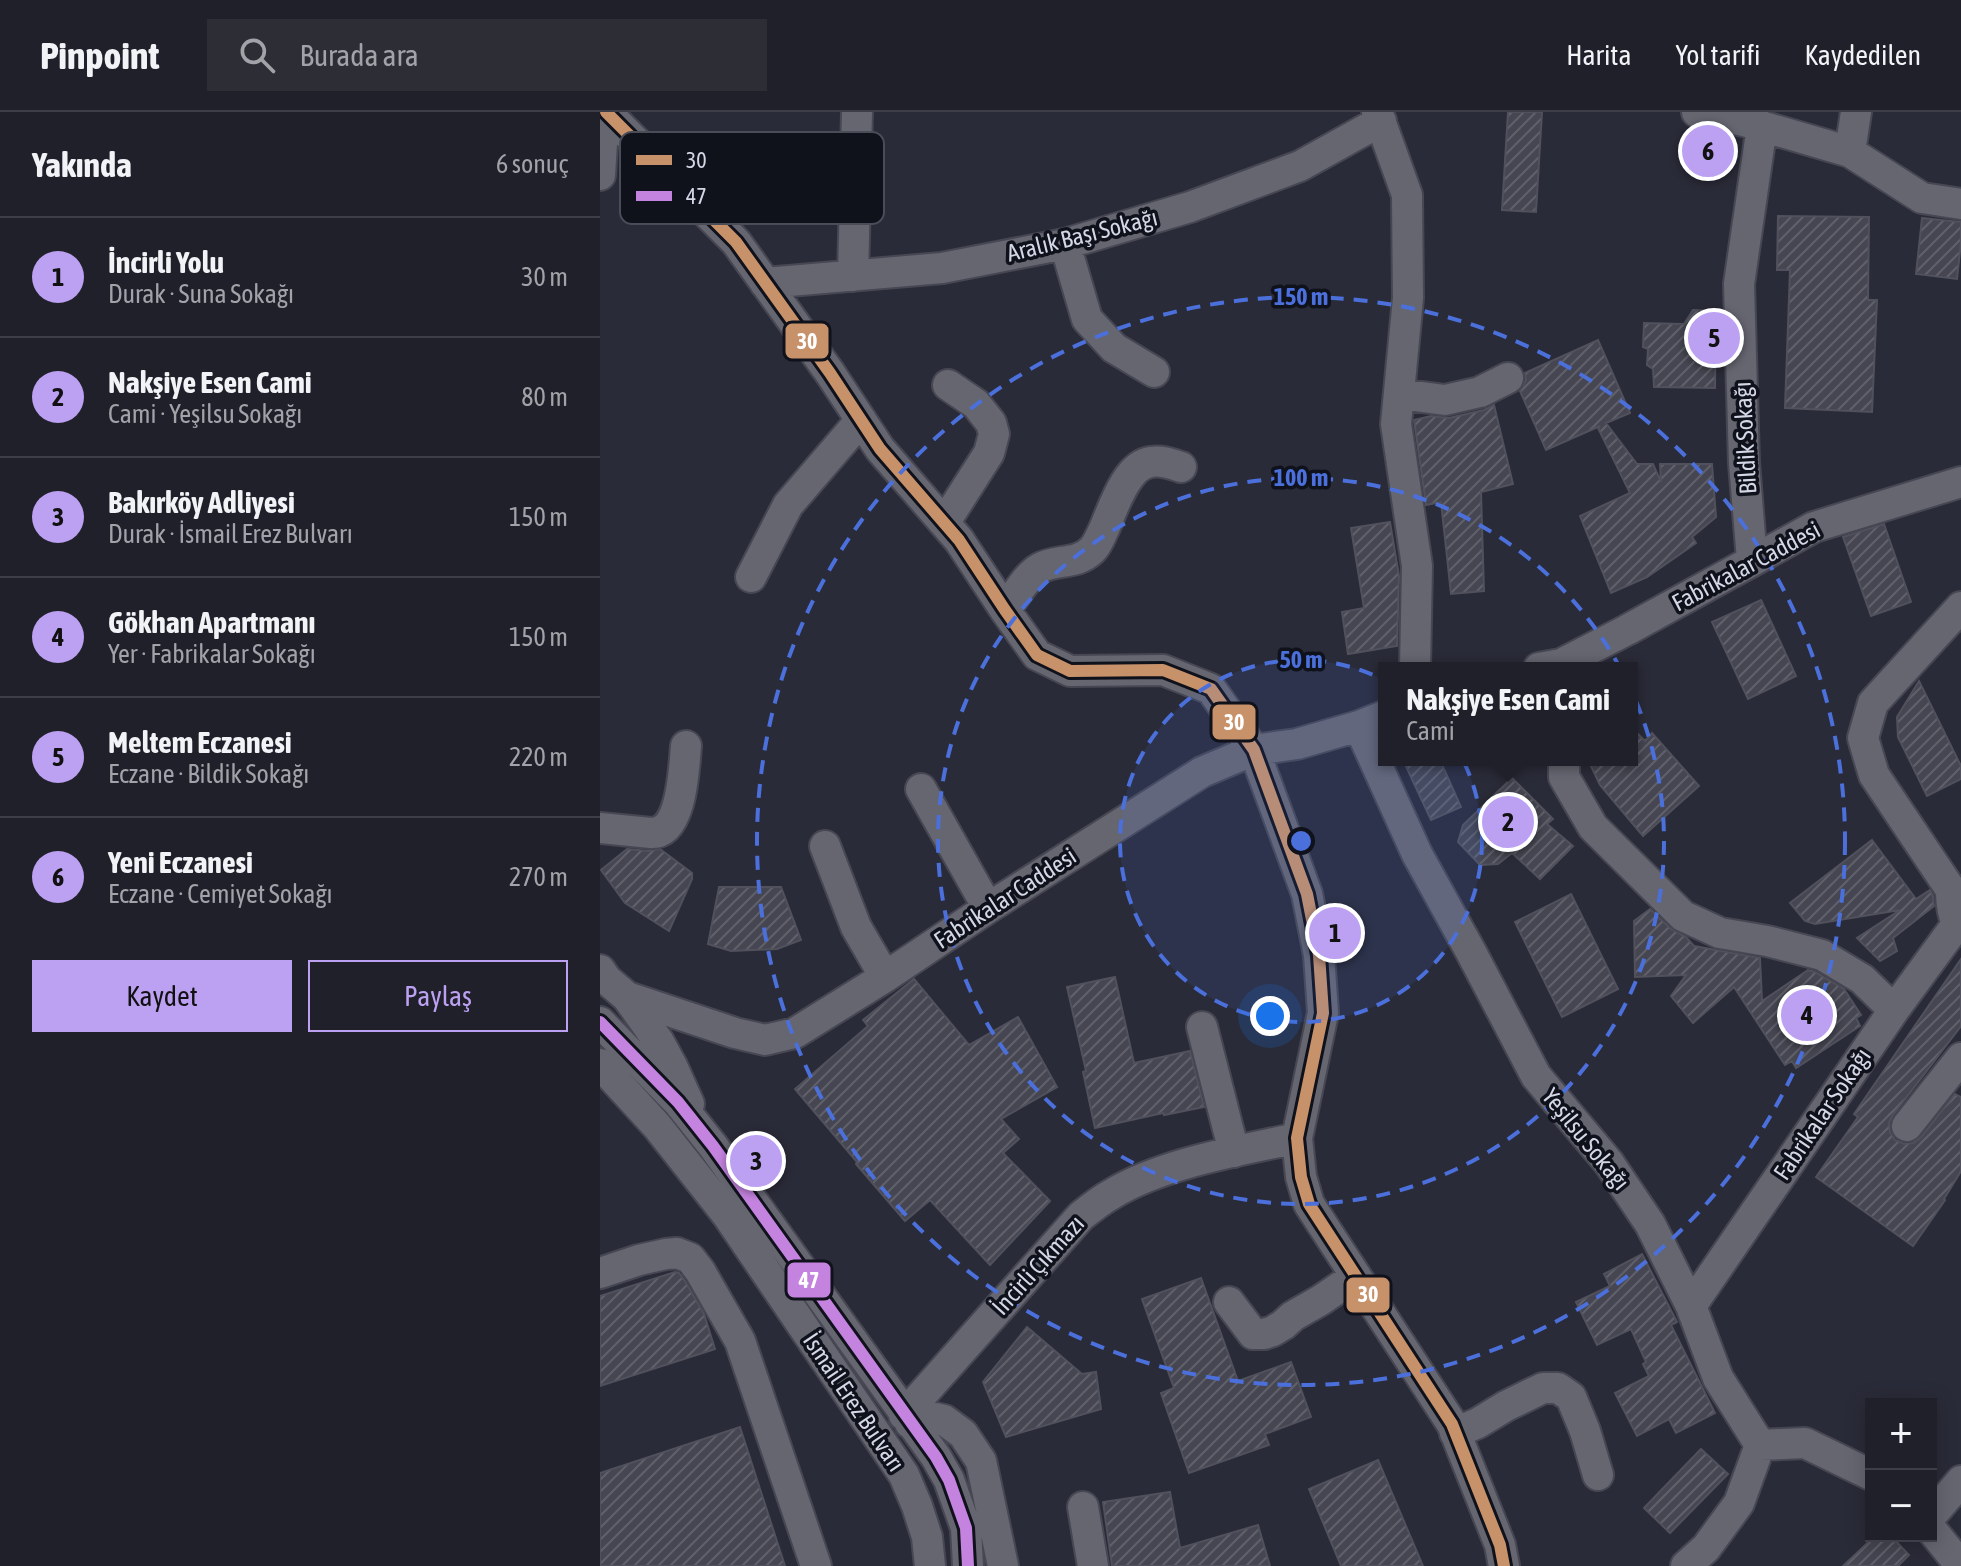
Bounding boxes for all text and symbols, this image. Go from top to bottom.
search box [207,19,767,91]
icon: search [235,33,279,77]
text: Pinpoint [40,34,159,77]
text: Burada ara [299,38,419,72]
text: Harita [1566,39,1631,71]
text: Yol tarifi [1675,39,1761,71]
text: Kaydedilen [1805,39,1921,71]
pin: 6 [1682,121,1734,181]
legend [620,132,884,224]
text: Yakında [32,145,132,184]
text: 30 [686,147,707,173]
text: 6 sonuç [496,149,568,179]
text: 47 [686,183,707,209]
street label: Aralık Başı Sokağı [1004,203,1160,267]
text: İncirli Yolu [108,245,224,279]
text: 1 [52,262,64,292]
text: 30 m [521,262,568,292]
text: Durak · Suna Sokağı [108,279,294,309]
text: 150 m [1274,283,1328,310]
pin: 5 [1688,308,1740,368]
line badge: 30 [784,322,830,360]
text: 30 [797,328,817,354]
text: Nakşiye Esen Cami [108,365,312,399]
street label: Bildik Sokağı [1729,381,1761,495]
text: 2 [52,382,64,412]
text: 80 m [521,382,568,412]
text: Cami · Yeşilsu Sokağı [108,399,302,429]
text: 100 m [1274,464,1328,491]
text: Bakırköy Adliyesi [108,485,295,519]
text: 3 [52,502,64,532]
text: 150 m [509,502,568,532]
street label: Fabrikalar Caddesi [1667,516,1825,616]
text: Durak · İsmail Erez Bulvarı [108,519,353,549]
text: Gökhan Apartmanı [108,605,315,639]
text: 4 [52,622,64,652]
text: 150 m [509,622,568,652]
text: Yer · Fabrikalar Sokağı [108,639,316,669]
text: 50 m [1279,646,1323,673]
popup [1378,662,1638,766]
text: Nakşiye Esen Cami [1406,682,1610,716]
line badge: 30 [1211,703,1257,741]
text: 30 [1224,709,1244,735]
text: Cami [1406,716,1455,746]
text: Meltem Eczanesi [108,725,292,759]
text: 5 [52,742,64,772]
text: 220 m [509,742,568,772]
text: Eczane · Bildik Sokağı [108,759,309,789]
pin: 2 [1482,792,1534,852]
centre of rings [1287,827,1315,855]
street label: Fabrikalar Caddesi [929,842,1081,954]
text: Yeni Eczanesi [108,845,253,879]
text: 6 [52,862,64,892]
text: 270 m [509,862,568,892]
text: Eczane · Cemiyet Sokağı [108,879,333,909]
pin: 1 [1309,903,1361,963]
button: Kaydet [32,960,292,1032]
button: Paylaş [308,960,568,1032]
pin: 4 [1781,985,1833,1045]
your location [1250,996,1290,1036]
street label: Fabrikalar Sokağı [1768,1043,1876,1185]
street label: Yeşilsu Sokağı [1537,1083,1635,1195]
pin: 3 [730,1131,782,1191]
street label: İncirli Çıkmazı [987,1210,1089,1320]
line badge: 47 [786,1261,832,1299]
text: 47 [798,1267,819,1293]
line badge: 30 [1345,1276,1391,1314]
text: 30 [1358,1281,1378,1307]
street label: İsmail Erez Bulvarı [798,1328,910,1476]
map controls [1865,1398,1937,1542]
button: + [1865,1398,1937,1470]
button: − [1865,1470,1937,1542]

